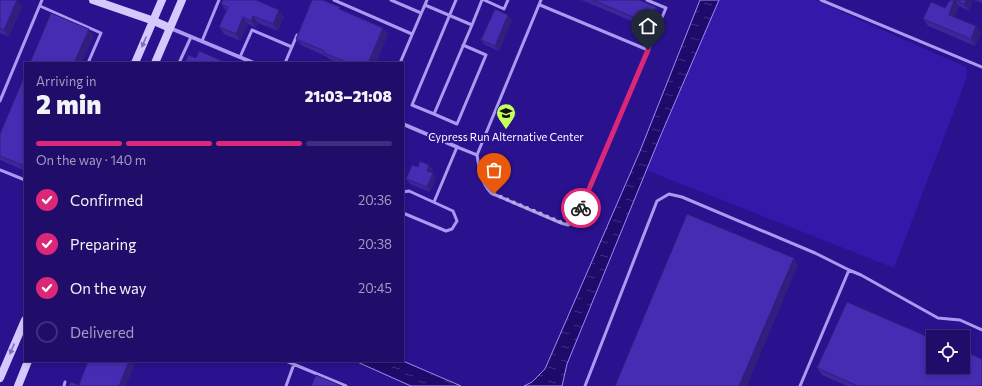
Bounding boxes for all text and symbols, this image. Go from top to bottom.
pin [631,9,665,50]
icon: home [637,15,659,37]
one-way arrow [141,36,147,48]
text: Arriving in [36,73,96,89]
text: 21:03–21:08 [305,87,392,105]
text: 2 min [36,88,101,119]
school or university icon: Cypress Run Alternative Center [495,102,517,130]
place label: Cypress Run Alternative Center [428,130,584,143]
text: On the way · 140 m [36,152,146,168]
pin [477,153,511,194]
icon: bag [483,159,505,181]
courier [561,188,601,228]
icon: check [36,189,58,211]
text: Confirmed [70,191,143,209]
text: 20:36 [358,192,392,208]
icon: bike [570,197,592,219]
icon: check [36,233,58,255]
text: Preparing [70,235,136,253]
text: 20:38 [358,236,392,252]
icon: check [36,277,58,299]
text: On the way [70,279,147,297]
text: 20:45 [358,280,392,296]
text: Delivered [70,323,134,341]
map controls [926,330,970,374]
button: locate [926,330,970,374]
one-way arrow [9,343,15,355]

